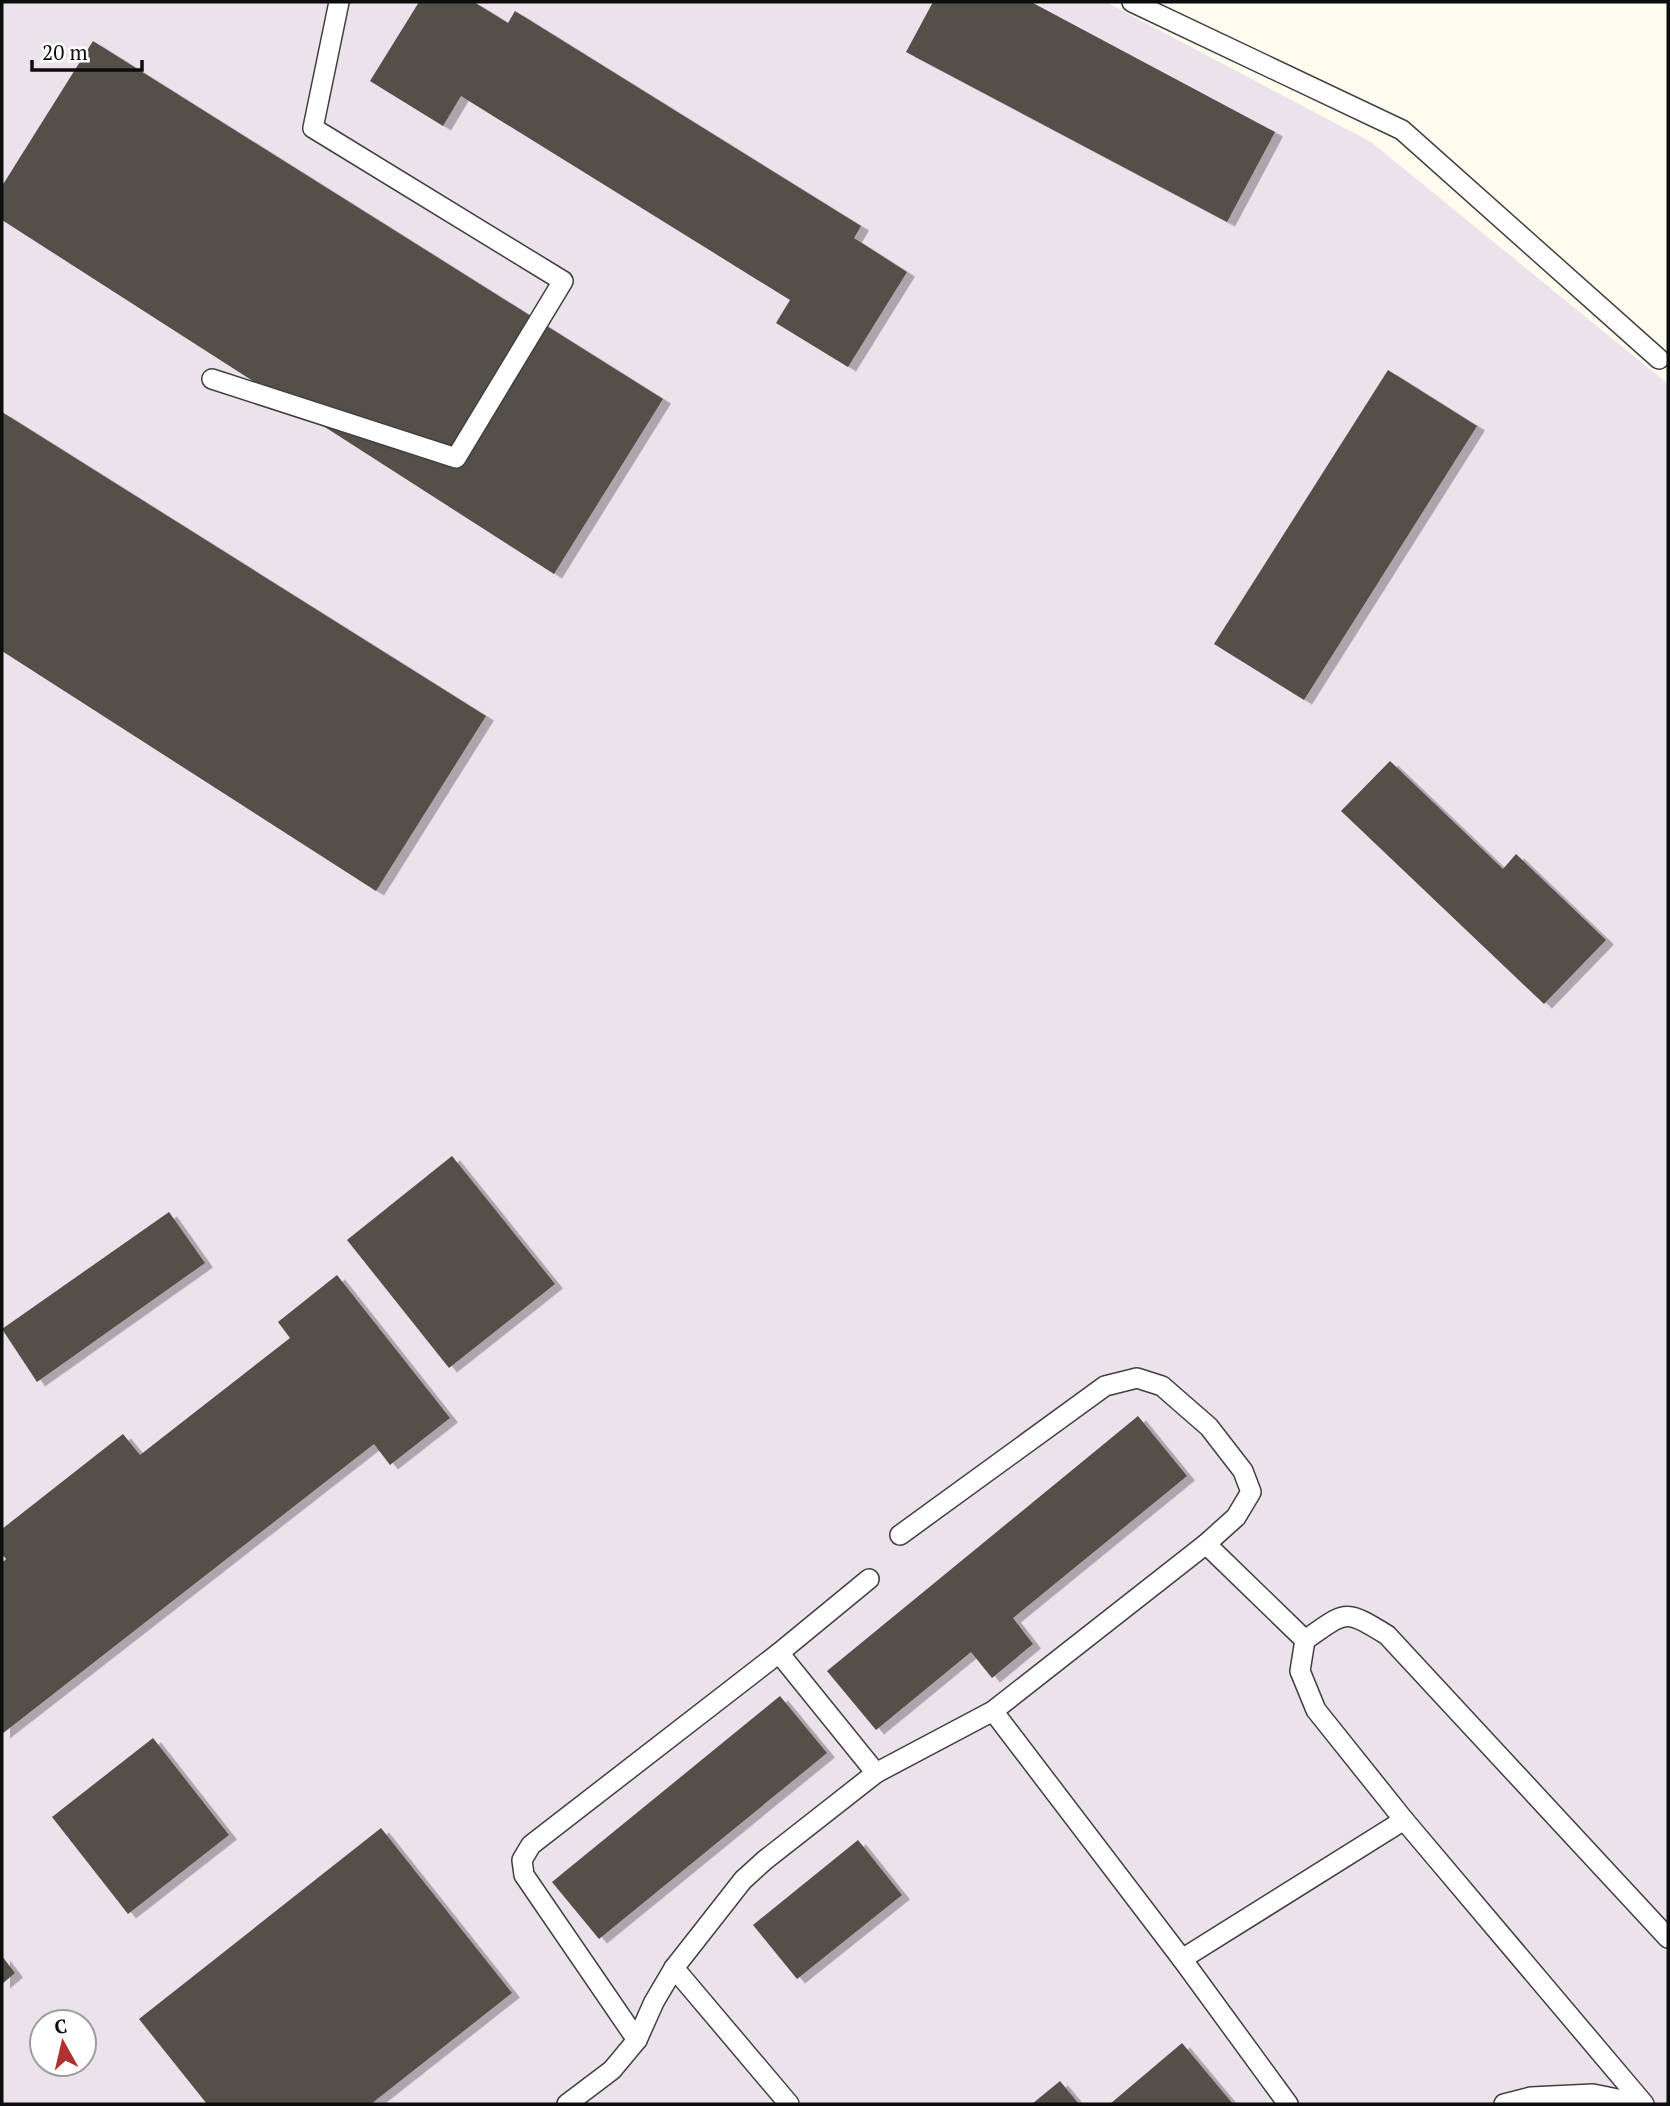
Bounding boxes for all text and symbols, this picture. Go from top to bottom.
scale bar [32,28,142,72]
text: 20 m [42,38,88,66]
north arrow [28,2008,98,2078]
text: С [53,2012,68,2039]

